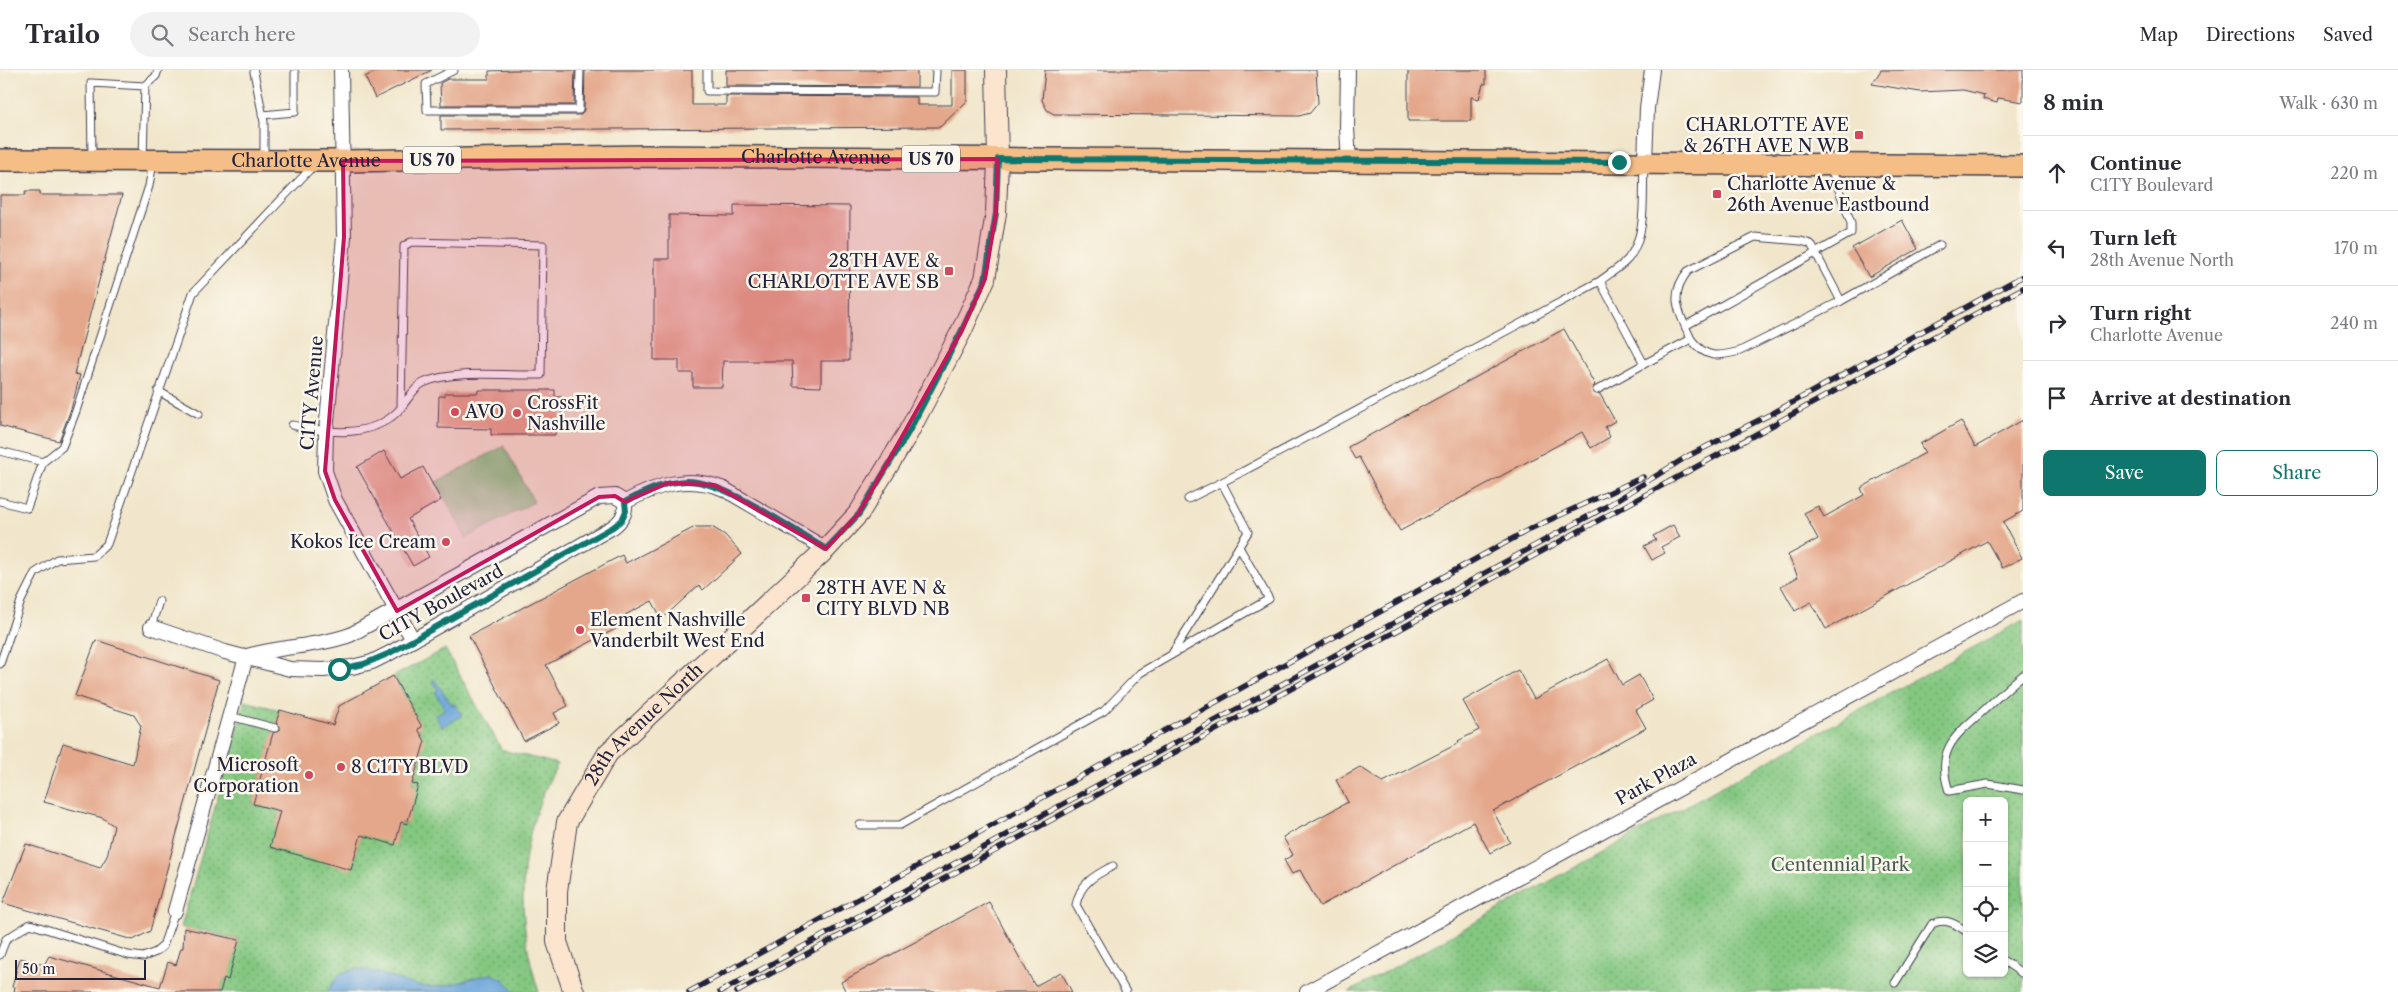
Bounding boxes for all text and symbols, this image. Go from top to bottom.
search box [130,12,480,57]
text: Trailo [25,20,100,49]
icon: search [148,21,176,49]
text: Search here [188,23,296,46]
text: Map [2139,24,2178,46]
text: Directions [2206,24,2295,46]
text: Saved [2323,24,2373,46]
text: 8 min [2043,90,2104,115]
text: Walk · 630 m [2279,93,2378,113]
place label: CHARLOTTE AVE & 26TH AVE N WB [1683,114,1849,157]
marker: CHARLOTTE AVE & 26TH AVE N WB [1853,129,1865,141]
road number: US 70 [403,146,461,174]
street label: Charlotte Avenue [741,146,891,169]
road number: US 70 [902,146,960,172]
street label: Charlotte Avenue [231,149,381,172]
route end [1608,151,1631,174]
text: Continue [2090,152,2182,175]
icon: ahead [2043,159,2071,187]
text: 220 m [2330,163,2378,183]
place label: Charlotte Avenue & 26th Avenue Eastbound [1727,173,1930,216]
text: C1TY Boulevard [2090,175,2213,195]
marker: Charlotte Avenue & 26th Avenue Eastbound [1711,188,1723,200]
text: Turn left [2090,227,2177,250]
icon: left [2043,234,2071,262]
text: 170 m [2334,238,2378,258]
place label: 28TH AVE & CHARLOTTE AVE SB [748,250,939,293]
text: 28th Avenue North [2090,250,2234,270]
marker: 28TH AVE & CHARLOTTE AVE SB [943,265,955,277]
text: Turn right [2090,302,2191,325]
icon: right [2043,309,2071,337]
text: 240 m [2330,313,2378,333]
text: Charlotte Avenue [2090,325,2223,345]
street label: C1TY Avenue [296,335,328,451]
icon: arrive [2043,384,2071,412]
text: Arrive at destination [2090,387,2291,410]
place label: CrossFit Nashville [527,392,606,435]
place label: AVO [464,401,504,423]
marker: AVO [449,406,461,418]
marker: CrossFit Nashville [511,407,523,419]
button: Save [2043,450,2206,496]
button: Share [2216,450,2378,496]
place label: Kokos Ice Cream [290,531,436,553]
marker: Kokos Ice Cream [440,536,452,548]
street label: C1TY Boulevard [375,560,507,646]
place label: 28TH AVE N & CITY BLVD NB [816,577,950,620]
marker: 28TH AVE N & CITY BLVD NB [800,592,812,604]
place label: Element Nashville Vanderbilt West End [589,609,765,652]
marker: Element Nashville Vanderbilt West End [574,624,586,636]
route start [328,658,351,681]
street label: 28th Avenue North [580,659,708,790]
street label: Park Plaza [1612,748,1701,810]
place label: Microsoft Corporation [193,754,300,797]
place label: 8 C1TY BLVD [351,756,469,778]
marker: 8 C1TY BLVD [335,761,347,773]
marker: Microsoft Corporation [303,769,315,781]
map controls [1963,797,2008,977]
button: + [1963,797,2008,842]
button: − [1963,842,2008,887]
park label: Centennial Park [1771,854,1911,876]
button: locate [1963,887,2008,932]
button: layers [1963,932,2008,977]
scale bar [15,957,146,980]
text: 50 m [22,960,55,978]

